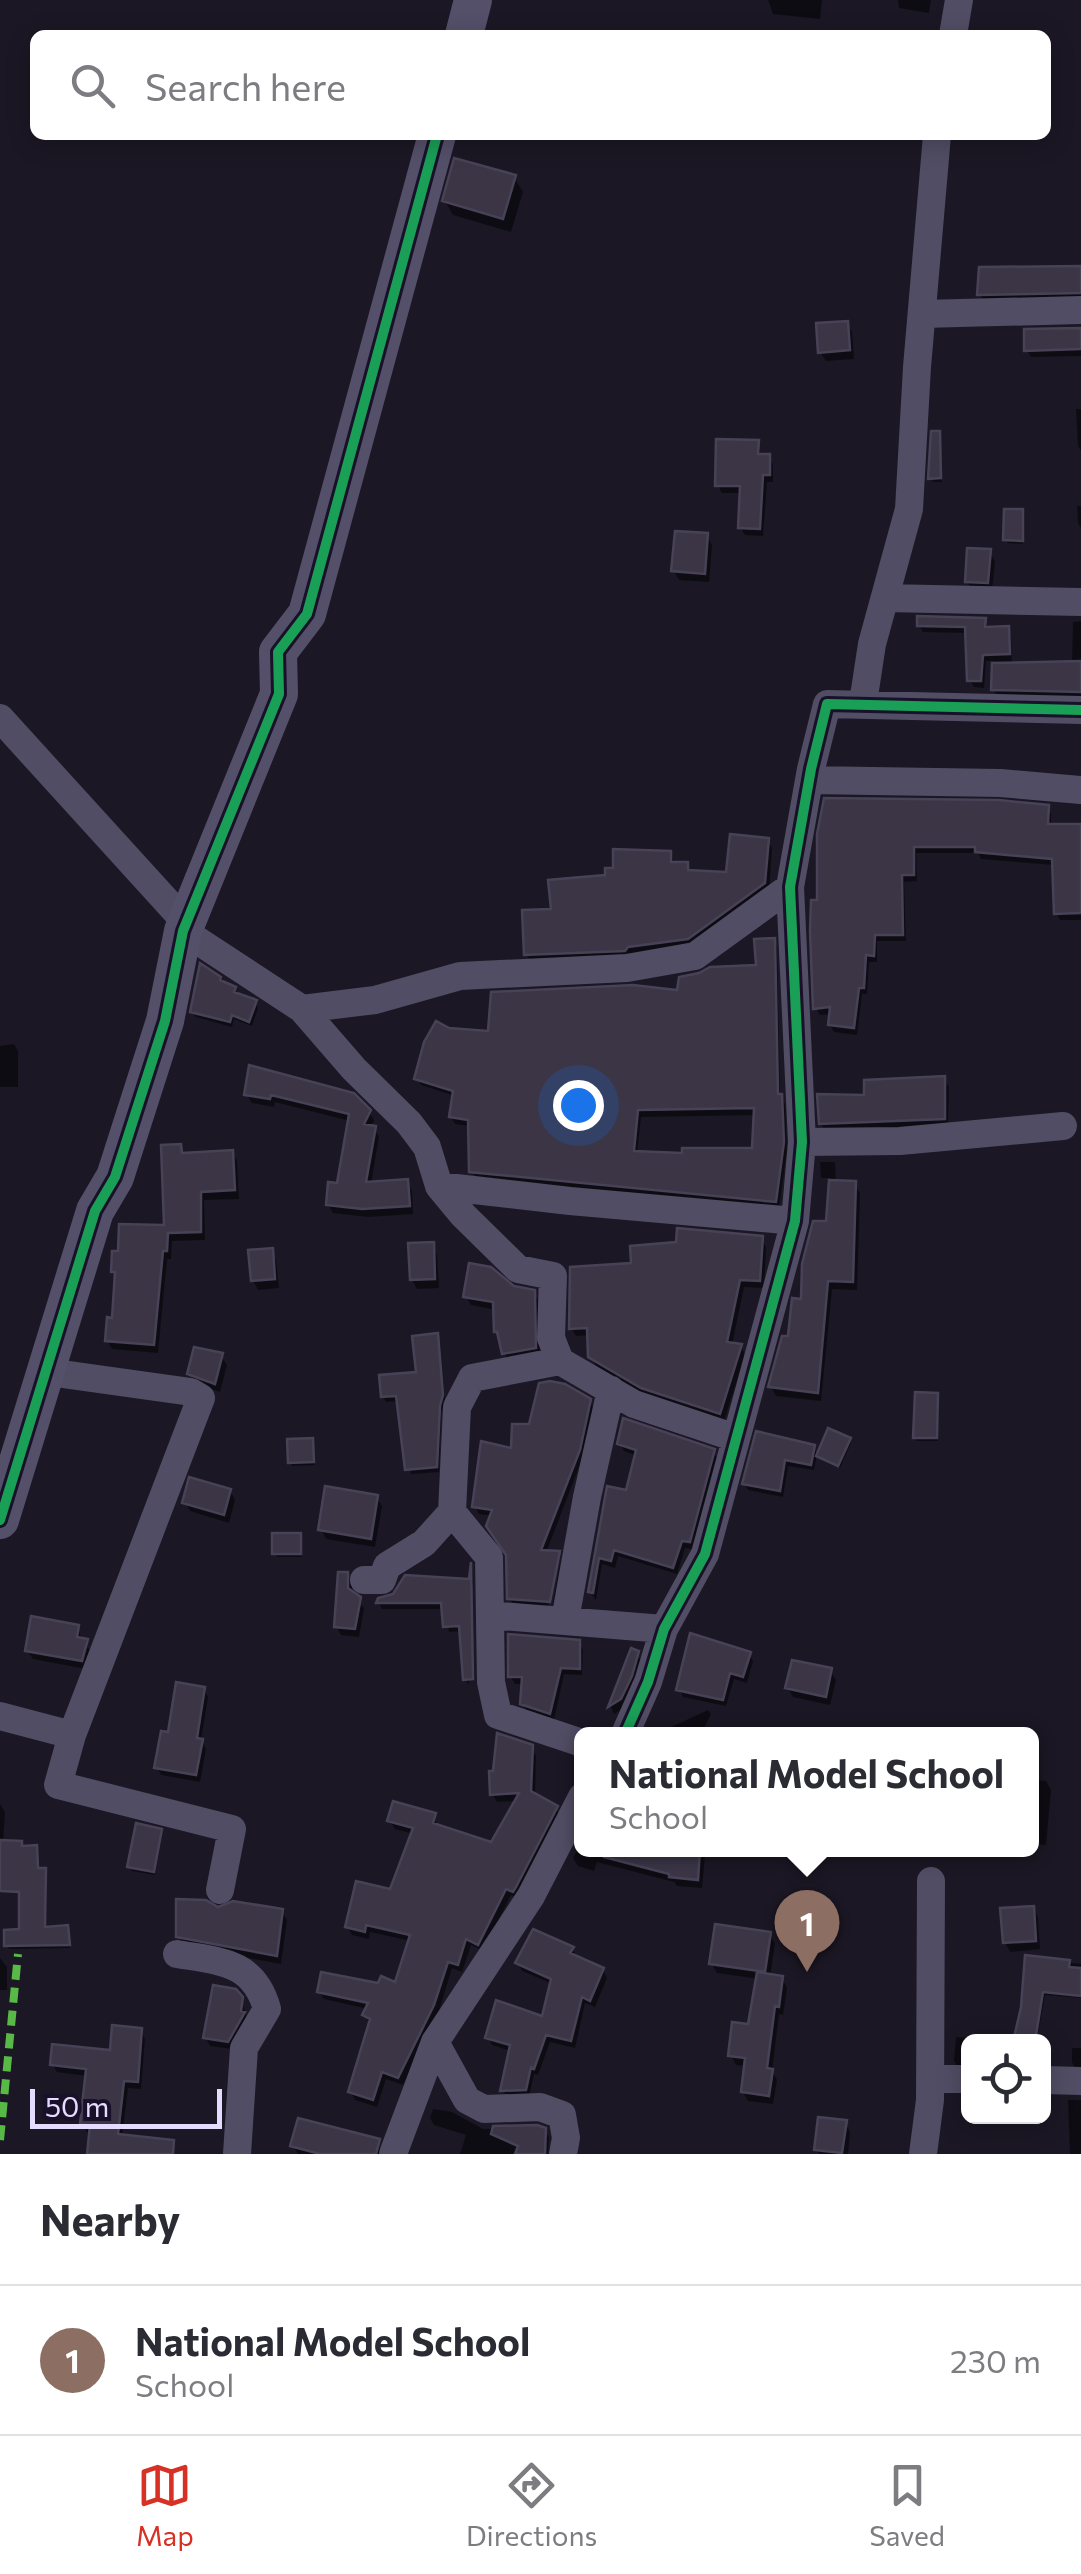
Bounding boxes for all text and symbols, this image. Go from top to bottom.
search box [30,30,1051,140]
icon: search [65,58,120,113]
text: Search here [145,62,346,109]
your location [553,1080,604,1131]
popup [574,1727,1039,1857]
text: National Model School [609,1749,1004,1796]
text: School [609,1796,708,1836]
pin: 1 [774,1890,840,1972]
map controls [961,2034,1051,2124]
button: locate [961,2034,1051,2124]
scale bar [30,2084,222,2128]
text: 50 m [45,2089,109,2123]
text: Nearby [40,2193,180,2245]
text: National Model School [135,2317,530,2364]
text: 1 [65,2340,80,2380]
text: 230 m [950,2340,1041,2380]
text: School [135,2364,234,2404]
tab: Map [136,2458,194,2552]
tab: Directions [466,2458,597,2552]
tab: Saved [869,2458,945,2552]

